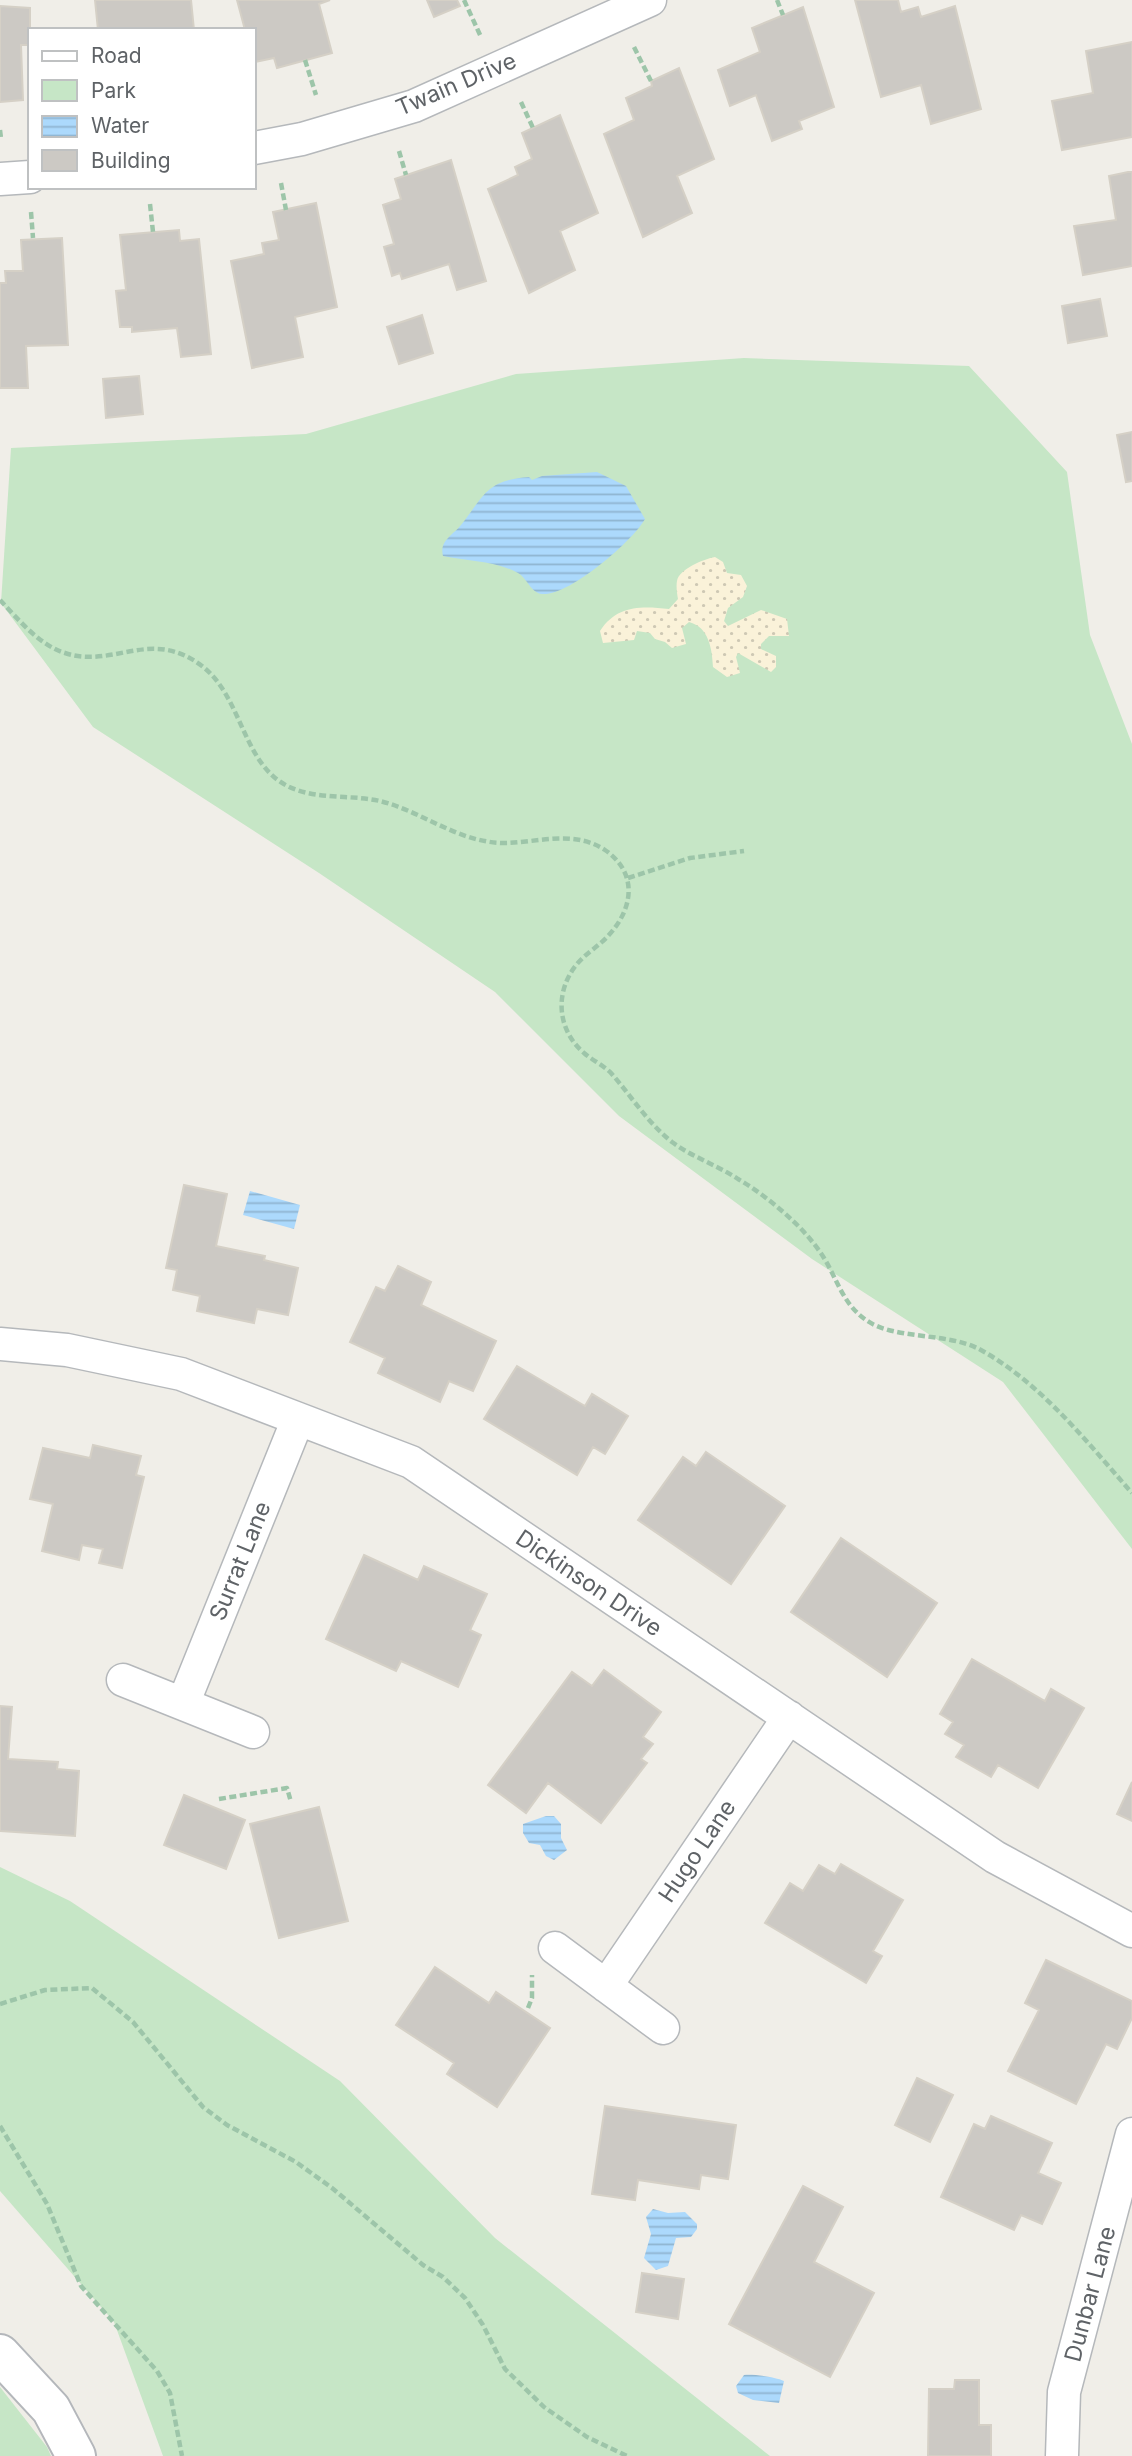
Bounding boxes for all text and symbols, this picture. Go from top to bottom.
legend [28,28,256,189]
text: Road [91,43,142,68]
street label: Twain Drive [392,46,520,122]
text: Park [91,78,136,103]
text: Water [91,113,149,138]
text: Building [91,148,171,173]
street label: Surrat Lane [203,1497,277,1625]
street label: Dickinson Drive [511,1524,667,1642]
street label: Hugo Lane [652,1794,742,1908]
street label: Dunbar Lane [1058,2223,1122,2365]

